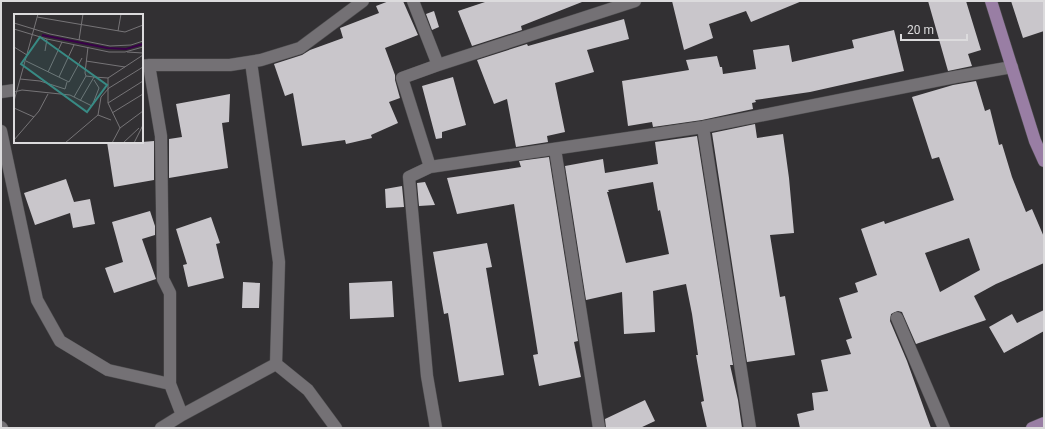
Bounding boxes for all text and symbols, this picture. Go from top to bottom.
inset map [14,14,143,143]
scale bar [901,16,967,42]
text: 20 m [907,23,934,37]

